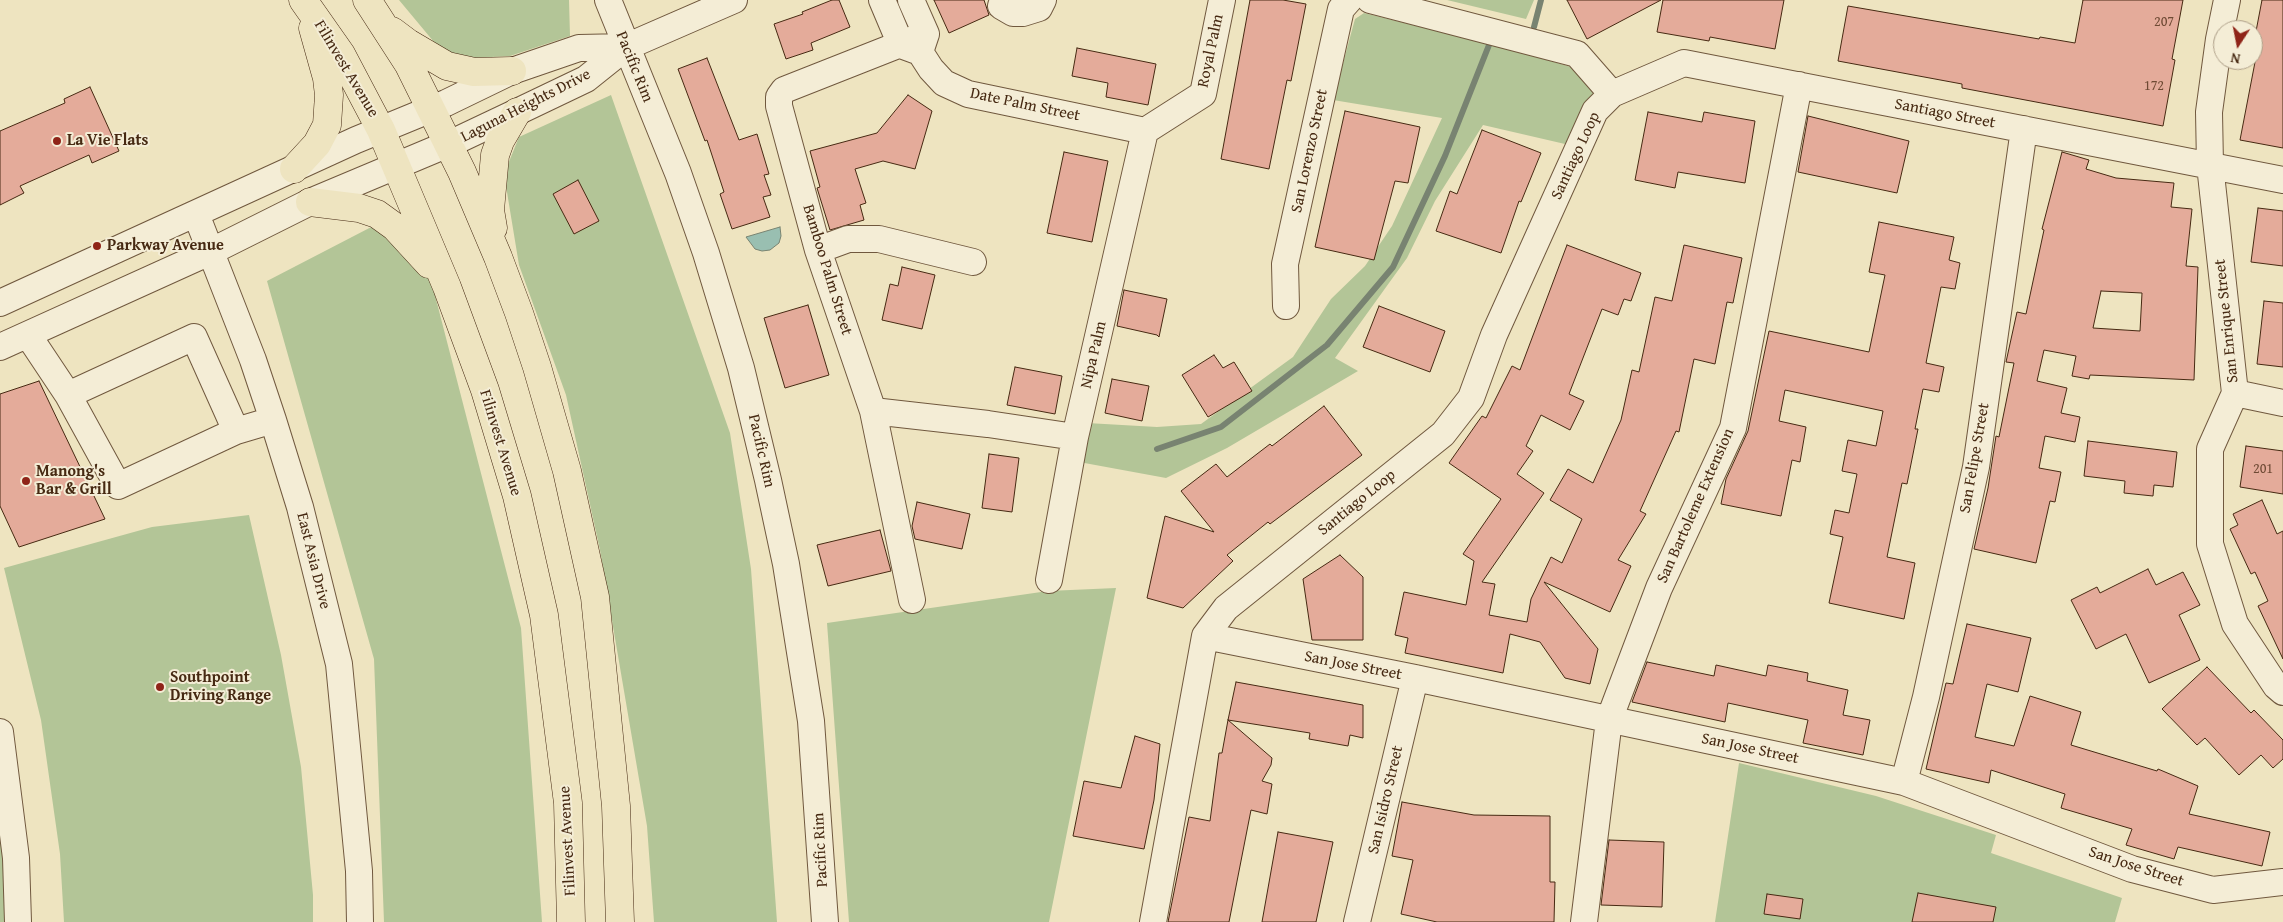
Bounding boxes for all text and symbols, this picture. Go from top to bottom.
street label: Royal Palm [1194,13,1228,89]
house number: 207 [2154,14,2174,30]
street label: Filinvest Avenue [309,17,383,121]
north arrow [2213,20,2263,70]
street label: Pacific Rim [611,29,657,105]
text: N [2229,48,2242,69]
street label: Laguna Heights Drive [458,65,594,147]
house number: 172 [2144,78,2164,94]
street label: Date Palm Street [968,84,1082,126]
street label: San Lorenzo Street [1288,87,1332,215]
street label: Santiago Street [1893,95,1997,133]
street label: Santiago Loop [1547,109,1605,203]
place label: La Vie Flats [67,131,148,151]
marker: La Vie Flats [51,135,63,147]
street label: Bamboo Palm Street [798,202,856,338]
place label: Parkway Avenue [107,236,224,256]
marker: Parkway Avenue [91,240,103,252]
street label: San Enrique Street [2211,258,2243,384]
street label: Nipa Palm [1077,320,1111,390]
street label: Filinvest Avenue [475,388,525,498]
street label: San Felipe Street [1956,401,1994,515]
street label: Pacific Rim [743,412,779,490]
street label: San Bartoleme Extension [1653,426,1739,586]
house number: 201 [2253,461,2273,477]
place label: Manong's Bar & Grill [36,462,112,500]
street label: Santiago Loop [1314,466,1400,540]
marker: Manong's Bar & Grill [20,475,32,487]
street label: East Asia Drive [292,511,334,611]
street label: San Jose Street [1303,647,1403,685]
place label: Southpoint Driving Range [170,668,271,706]
marker: Southpoint Driving Range [154,681,166,693]
street label: San Jose Street [1700,729,1800,769]
street label: San Isidro Street [1364,744,1408,856]
street label: Filinvest Avenue [556,786,580,896]
street label: Pacific Rim [809,812,833,888]
street label: San Jose Street [2086,843,2186,891]

